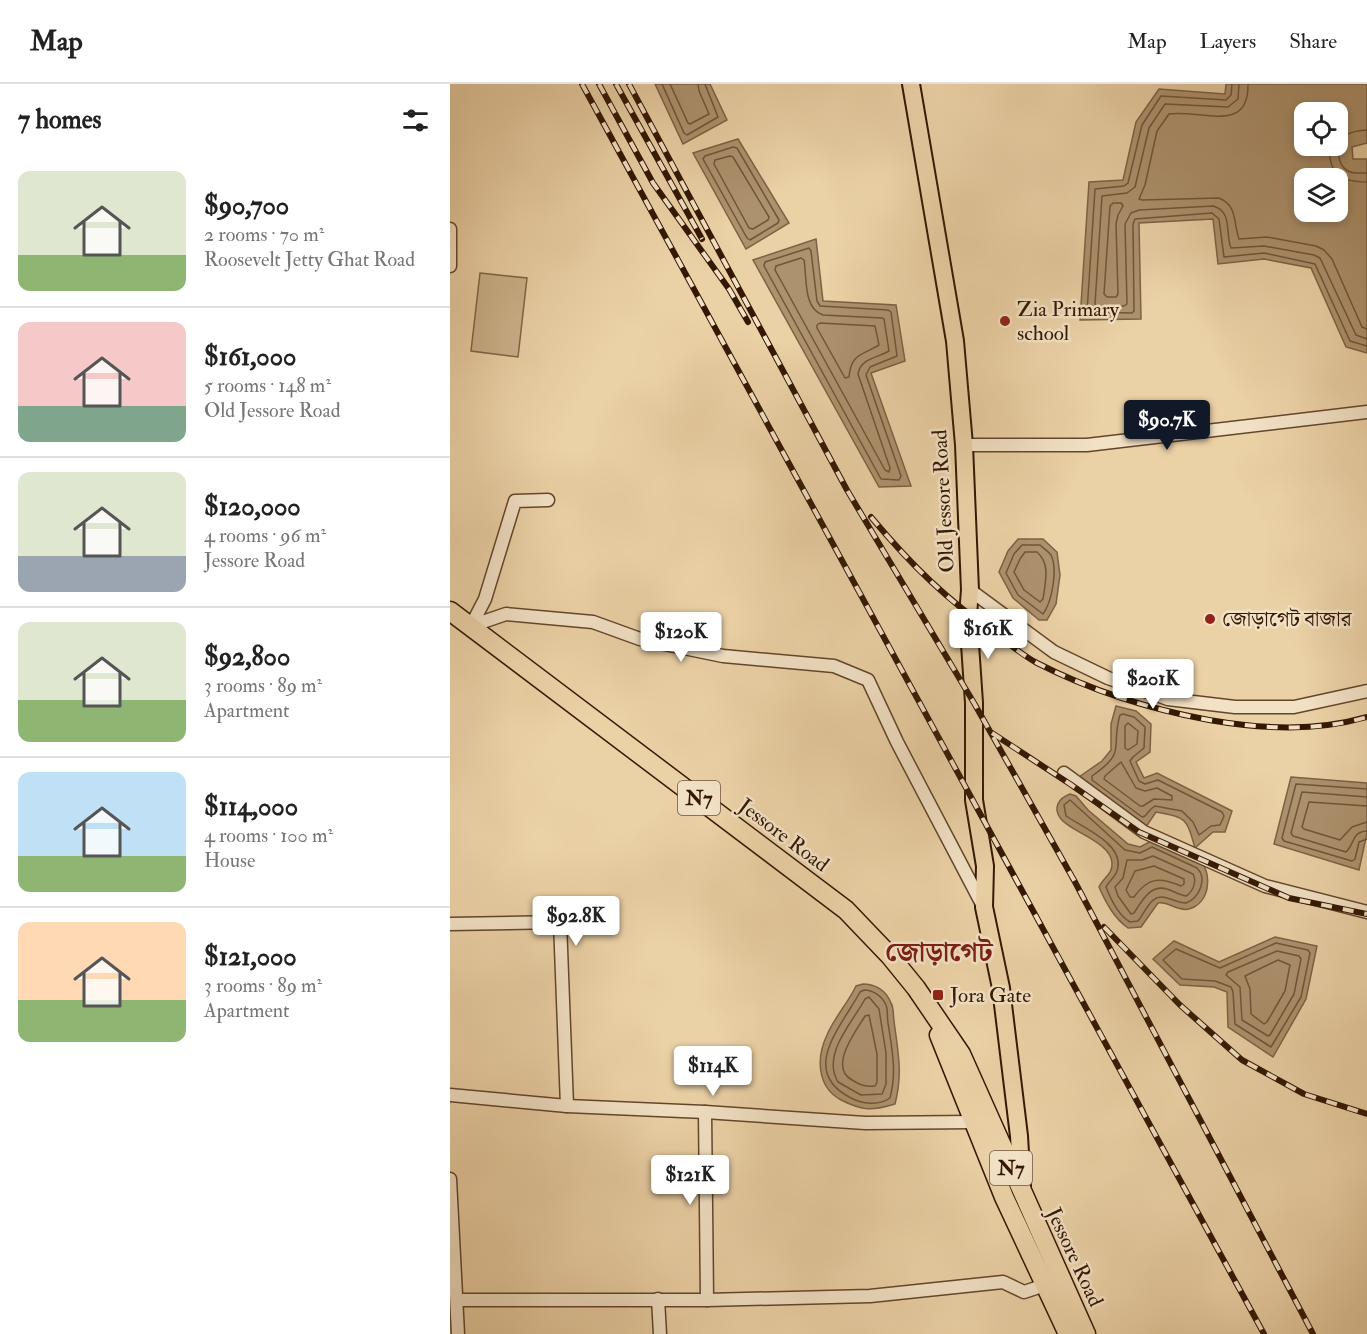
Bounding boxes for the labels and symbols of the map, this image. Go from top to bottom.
place label: Zia Primary school [1017,296,1120,347]
marker: Zia Primary school [998,314,1012,328]
pin: $90.7K [1118,400,1216,451]
street label: Old Jessore Road [926,428,961,573]
place label: জোড়াগেট বাজার [1222,606,1353,633]
pin: $161K [946,609,1030,660]
pin: $120K [639,612,723,663]
marker: জোড়াগেট বাজার [1203,612,1217,626]
pin: $201K [1111,659,1195,710]
road number: N7 [678,781,720,815]
street label: Jessore Road [732,792,835,879]
pin: $92.8K [527,896,625,947]
district label: জোড়াগেট [885,935,994,969]
place label: Jora Gate [949,982,1031,1009]
marker: Jora Gate [931,988,945,1002]
pin: $114K [671,1046,755,1097]
road number: N7 [990,1151,1032,1185]
pin: $121K [648,1155,732,1206]
street label: Jessore Road [1039,1202,1110,1312]

